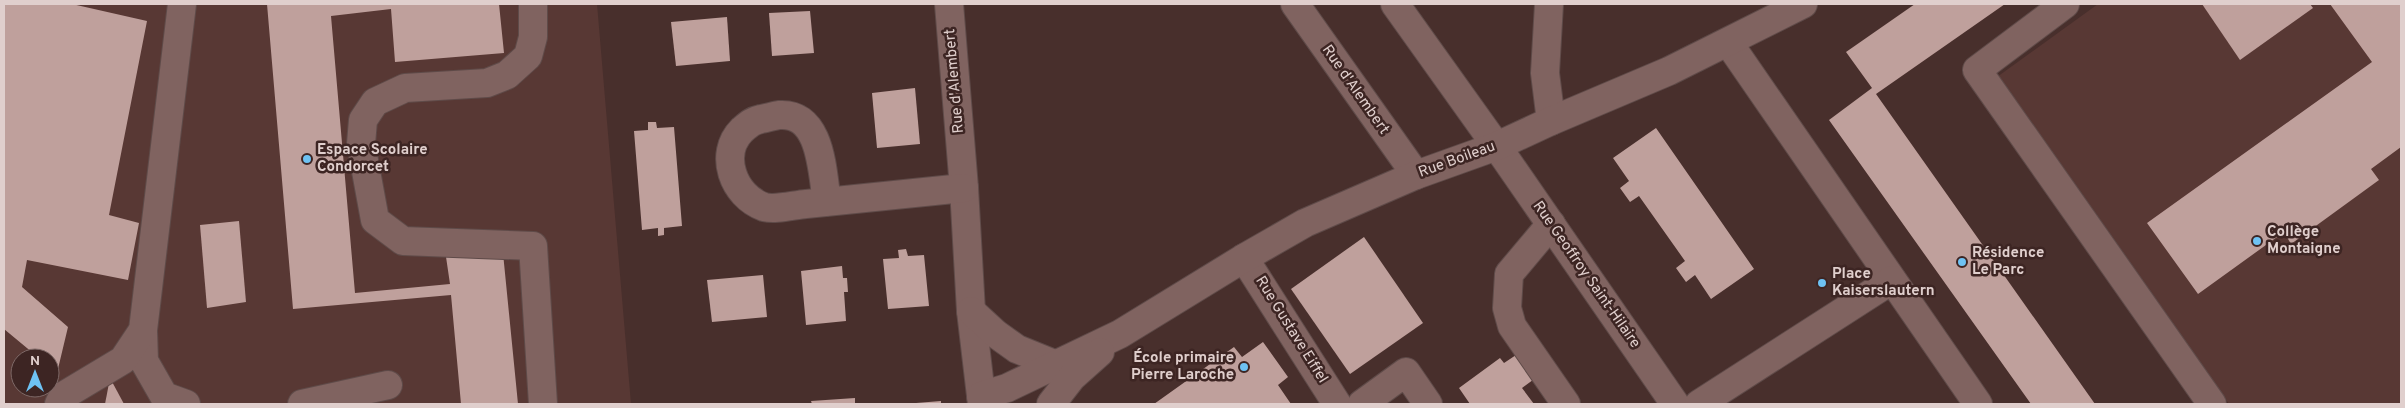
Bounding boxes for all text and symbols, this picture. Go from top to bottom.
street label: Rue d'Alembert [941,28,969,134]
street label: Rue d'Alembert [1317,42,1393,138]
street label: Rue Boileau [1416,137,1498,183]
place label: Espace Scolaire Condorcet [317,141,428,177]
marker: Espace Scolaire Condorcet [301,153,313,165]
street label: Rue Geoffroy Saint-Hilaire [1528,198,1644,352]
place label: Collège Montaigne [2267,223,2341,259]
marker: Collège Montaigne [2251,235,2263,247]
place label: Résidence Le Parc [1972,244,2044,280]
marker: Résidence Le Parc [1956,256,1968,268]
place label: Place Kaiserslautern [1832,265,1935,301]
street label: Rue Gustave Eiffel [1250,273,1332,387]
marker: Place Kaiserslautern [1816,277,1828,289]
north arrow [10,348,60,398]
place label: École primaire Pierre Laroche [1131,348,1234,385]
text: N [30,353,40,370]
marker: École primaire Pierre Laroche [1238,361,1250,373]

